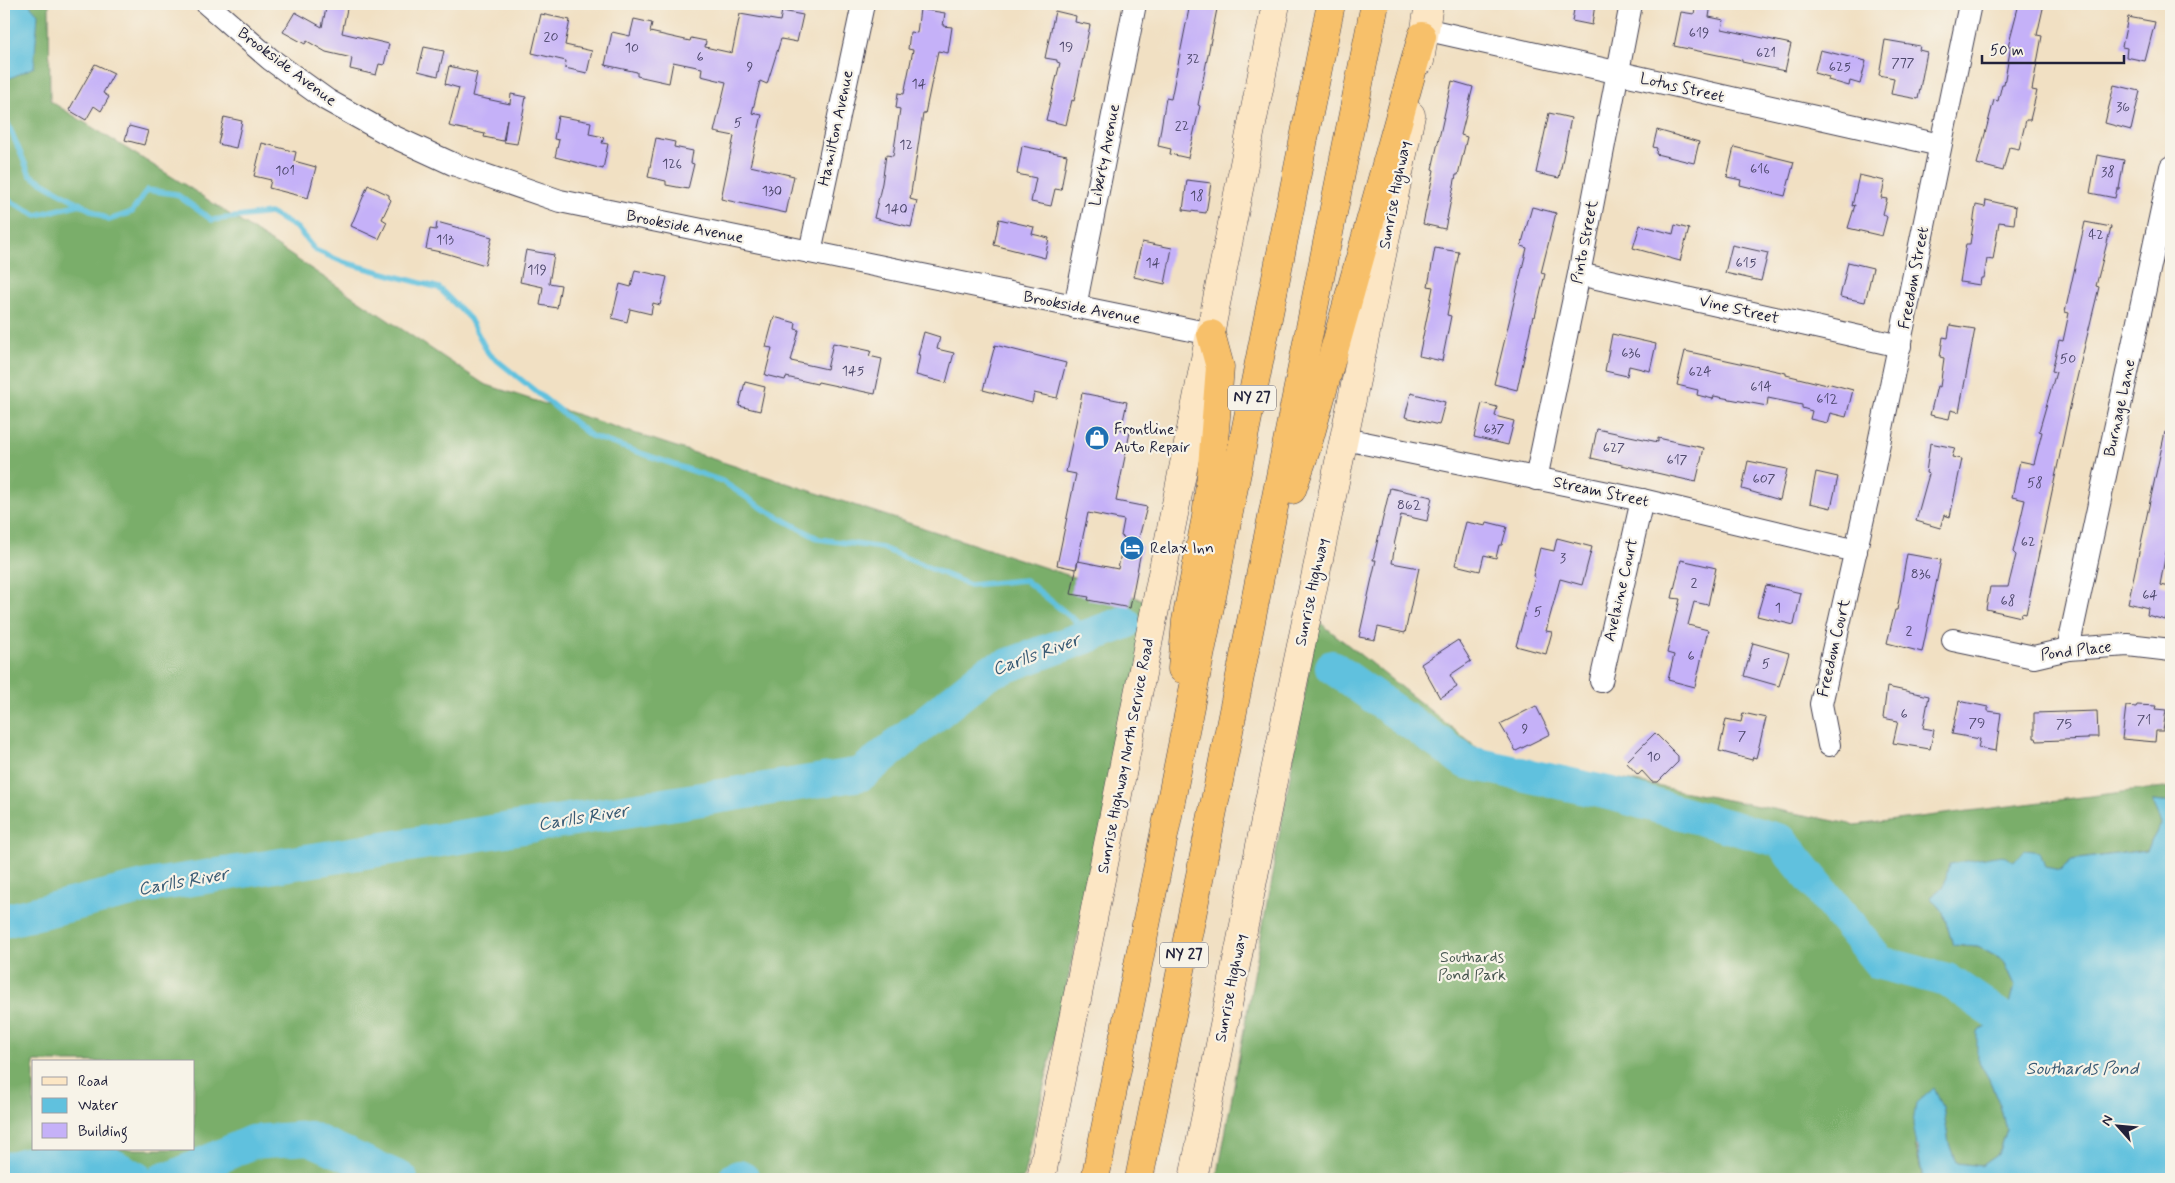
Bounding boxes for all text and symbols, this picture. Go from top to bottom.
street label: Brookside Avenue [233,23,341,111]
house number: 619 [1689,24,1709,42]
house number: 20 [544,28,558,46]
scale bar [1982,32,2125,64]
house number: 19 [1059,38,1073,56]
house number: 10 [625,39,639,57]
text: 50 m [1990,41,2024,61]
house number: 621 [1756,44,1776,62]
house number: 6 [696,48,704,66]
house number: 32 [1186,50,1200,68]
house number: 777 [1891,54,1915,72]
house number: 9 [747,58,754,76]
house number: 625 [1829,58,1851,76]
street label: Hamilton Avenue [813,68,859,188]
street label: Lotus Street [1638,68,1726,108]
house number: 14 [912,75,927,93]
house number: 36 [2116,98,2130,116]
street label: Liberty Avenue [1085,102,1125,208]
house number: 5 [734,114,742,132]
house number: 22 [1175,117,1189,135]
house number: 12 [899,136,913,154]
street label: Sunrise Highway [1374,139,1417,251]
house number: 126 [662,155,682,173]
house number: 616 [1750,160,1770,178]
house number: 101 [275,162,295,180]
house number: 38 [2101,163,2115,181]
house number: 130 [762,182,782,200]
house number: 18 [1190,187,1204,205]
street label: Pinto Street [1567,198,1604,286]
house number: 140 [884,200,908,218]
street label: Brookside Avenue [625,205,746,249]
street label: Freedom Street [1894,225,1934,331]
house number: 42 [2088,226,2104,244]
house number: 113 [436,231,454,249]
house number: 14 [1146,254,1161,272]
house number: 615 [1736,254,1757,272]
house number: 119 [527,261,547,279]
street label: Brookside Avenue [1022,286,1143,330]
street label: Vine Street [1697,291,1781,329]
house number: 636 [1621,344,1641,362]
house number: 50 [2060,350,2076,368]
street label: Burnage Lane [2099,357,2141,459]
house number: 145 [842,362,864,380]
house number: 624 [1689,363,1711,381]
house number: 614 [1750,378,1772,396]
road number: NY 27 [1228,386,1276,410]
house number: 612 [1816,390,1838,408]
place label: Frontline Auto Repair [1114,419,1190,458]
house number: 637 [1484,420,1505,438]
shop icon: Frontline Auto Repair [1084,425,1110,451]
house number: 627 [1603,439,1625,457]
house number: 617 [1667,451,1688,469]
house number: 607 [1753,470,1776,488]
street label: Stream Street [1551,472,1651,512]
house number: 58 [2027,474,2043,492]
house number: 862 [1397,496,1421,514]
house number: 62 [2021,533,2035,551]
hotel icon: Relax Inn [1119,535,1145,561]
street label: Sunrise Highway [1290,536,1335,648]
street label: Avelaine Court [1599,536,1643,644]
place label: Relax Inn [1150,538,1214,559]
house number: 3 [1560,549,1566,567]
house number: 836 [1911,565,1931,583]
house number: 2 [1691,574,1698,592]
house number: 64 [2142,586,2158,604]
house number: 68 [2001,592,2015,610]
street label: Freedom Court [1813,596,1856,699]
house number: 1 [1775,599,1781,617]
house number: 5 [1534,603,1542,621]
house number: 2 [1906,622,1913,640]
water label: Carlls River [989,627,1085,682]
street label: Pond Place [2039,636,2113,666]
street label: Sunrise Highway North Service Road [1093,637,1160,876]
house number: 6 [1687,647,1695,665]
house number: 5 [1762,655,1770,673]
house number: 6 [1900,705,1908,723]
house number: 71 [2137,711,2151,729]
house number: 79 [1969,714,1985,732]
house number: 75 [2056,715,2072,733]
house number: 9 [1522,720,1529,738]
house number: 7 [1738,727,1747,745]
house number: 10 [1647,748,1661,766]
water label: Carlls River [536,799,632,837]
water label: Carlls River [136,862,232,902]
street label: Sunrise Highway [1210,932,1253,1044]
road number: NY 27 [1160,942,1208,968]
park label: Southards Pond Park [1438,947,1506,986]
water label: Southards Pond [2026,1057,2140,1081]
legend [32,1060,195,1150]
text: Road [78,1072,108,1092]
text: Water [78,1096,118,1116]
north arrow [2092,1100,2142,1150]
text: N [2097,1112,2117,1129]
text: Building [78,1122,128,1143]

